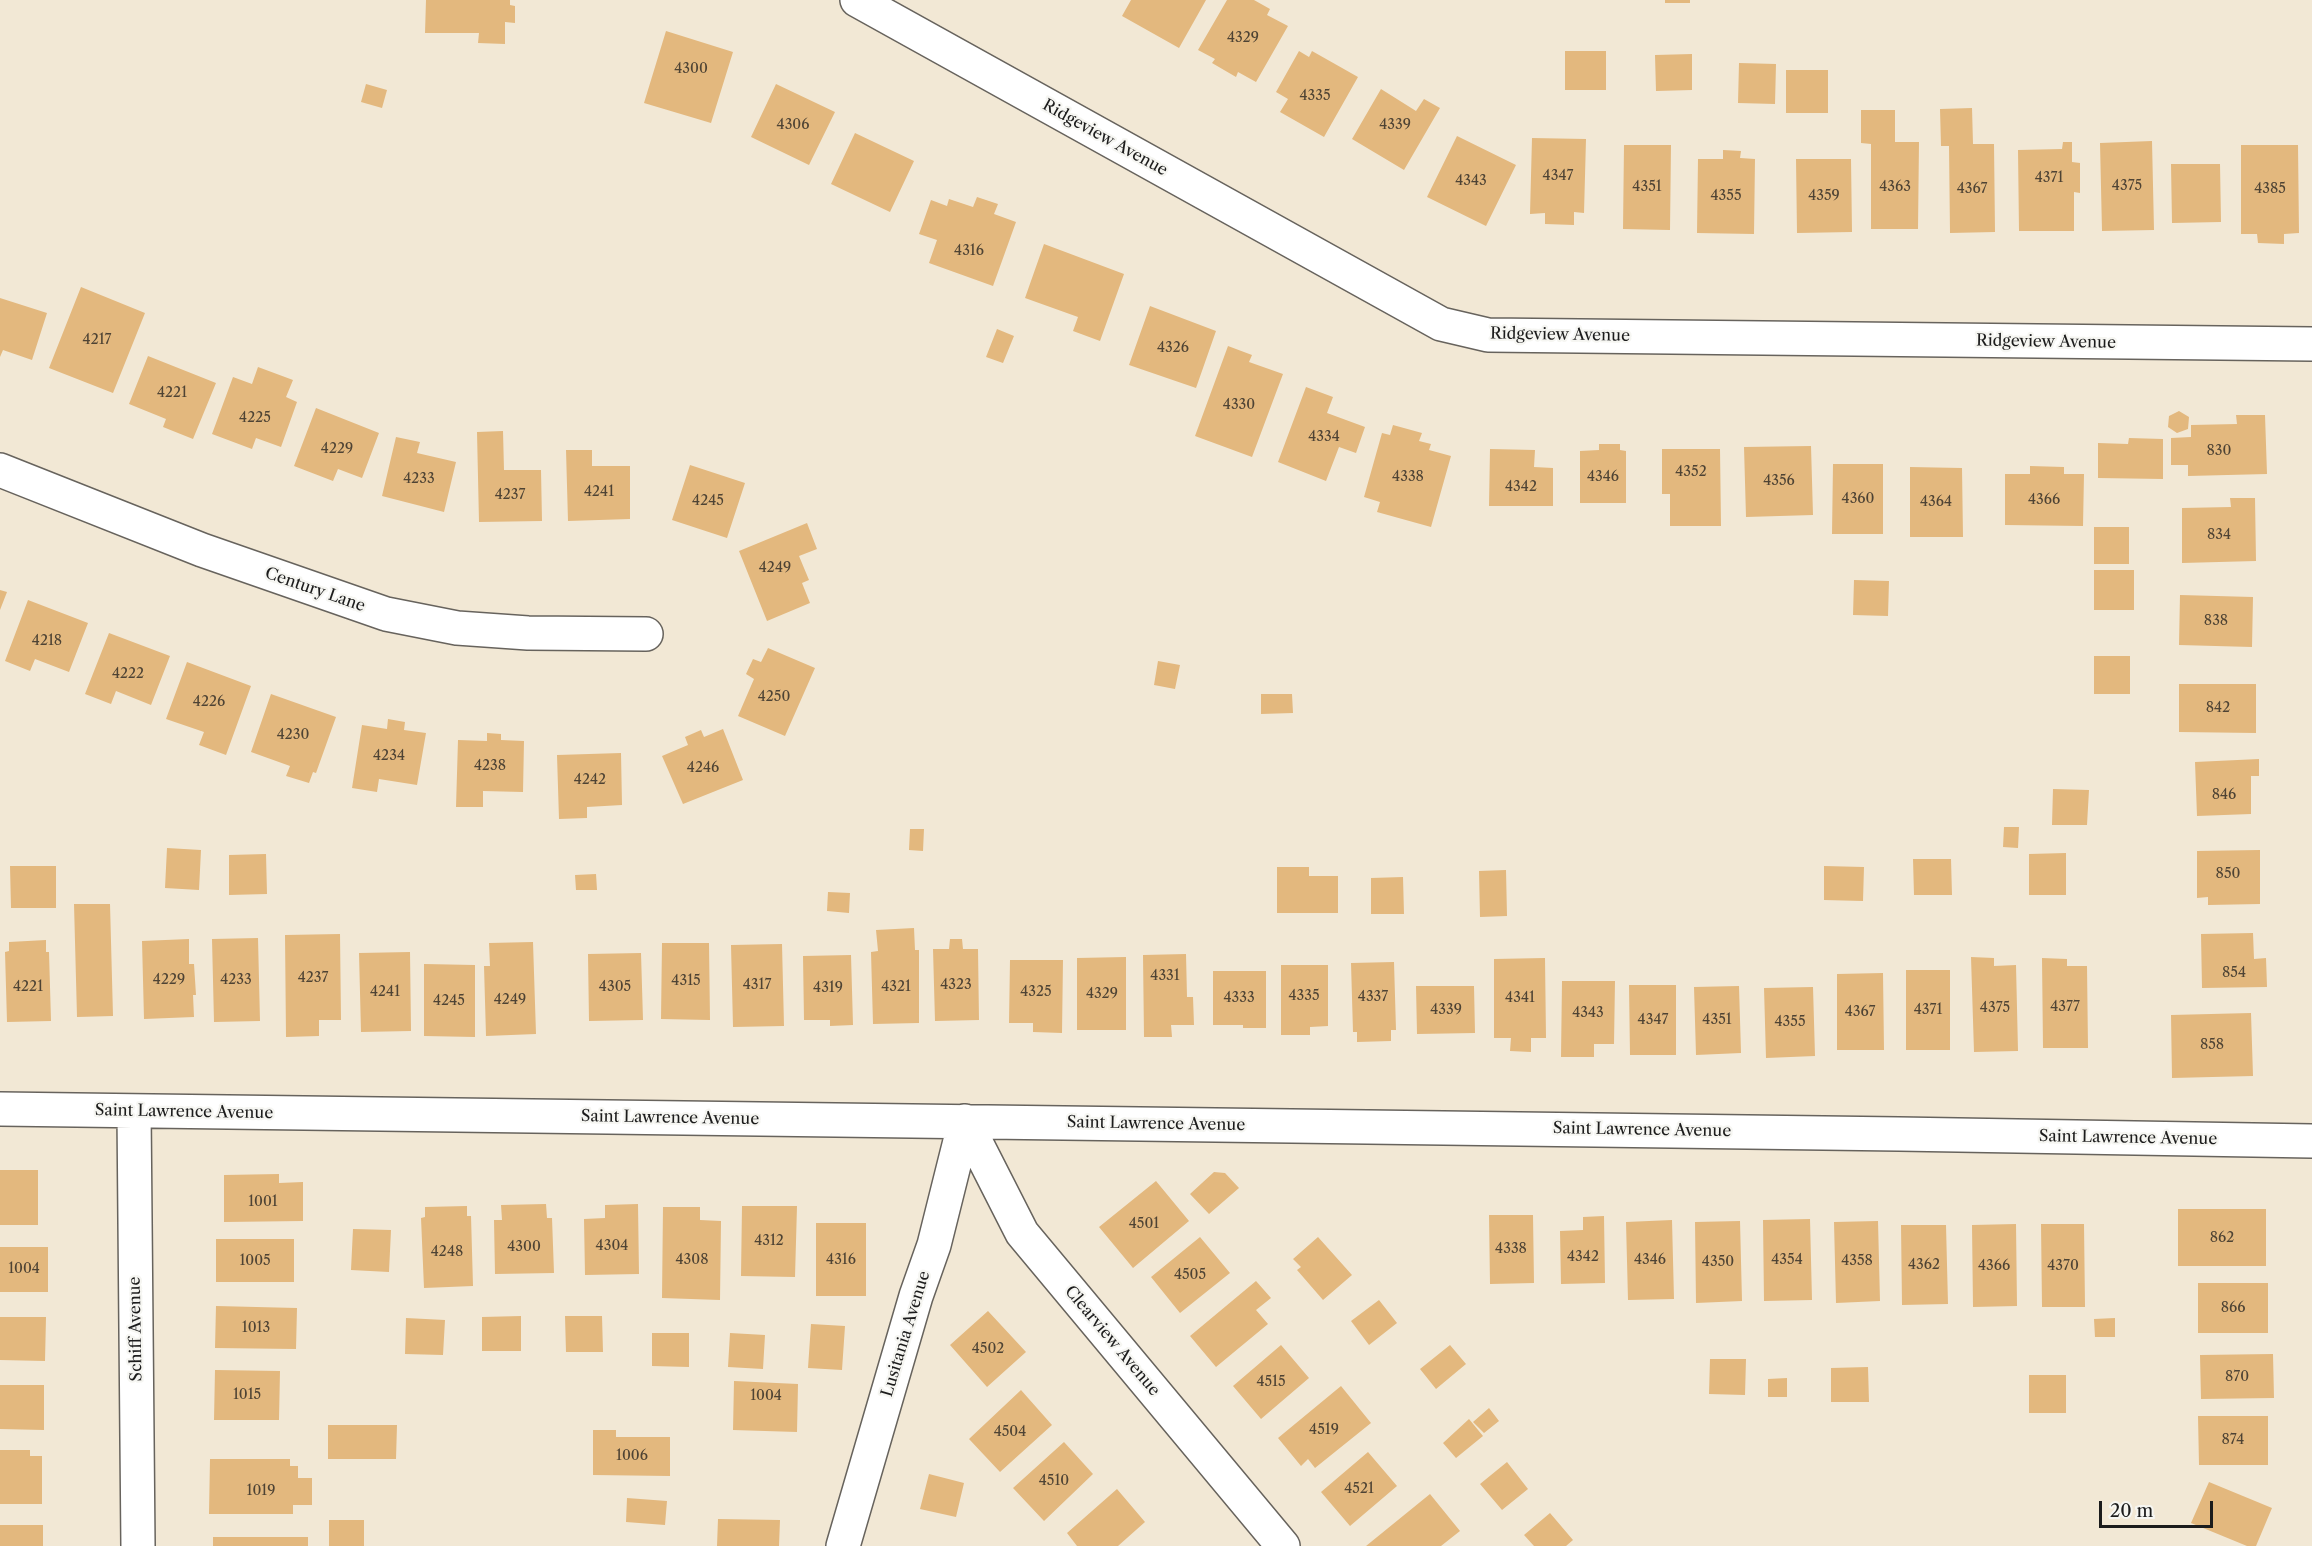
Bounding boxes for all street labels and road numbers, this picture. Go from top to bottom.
street label: Ridgeview Avenue [1039,96,1171,180]
street label: Ridgeview Avenue [1490,324,1630,346]
street label: Ridgeview Avenue [1976,331,2116,353]
street label: Century Lane [262,564,368,616]
street label: Saint Lawrence Avenue [95,1101,273,1123]
street label: Saint Lawrence Avenue [581,1107,759,1129]
street label: Saint Lawrence Avenue [1067,1113,1245,1135]
street label: Saint Lawrence Avenue [1553,1119,1731,1141]
street label: Saint Lawrence Avenue [2039,1127,2217,1149]
street label: Lusitania Avenue [878,1269,934,1399]
street label: Schiff Avenue [125,1276,147,1382]
street label: Clearview Avenue [1060,1282,1164,1400]

